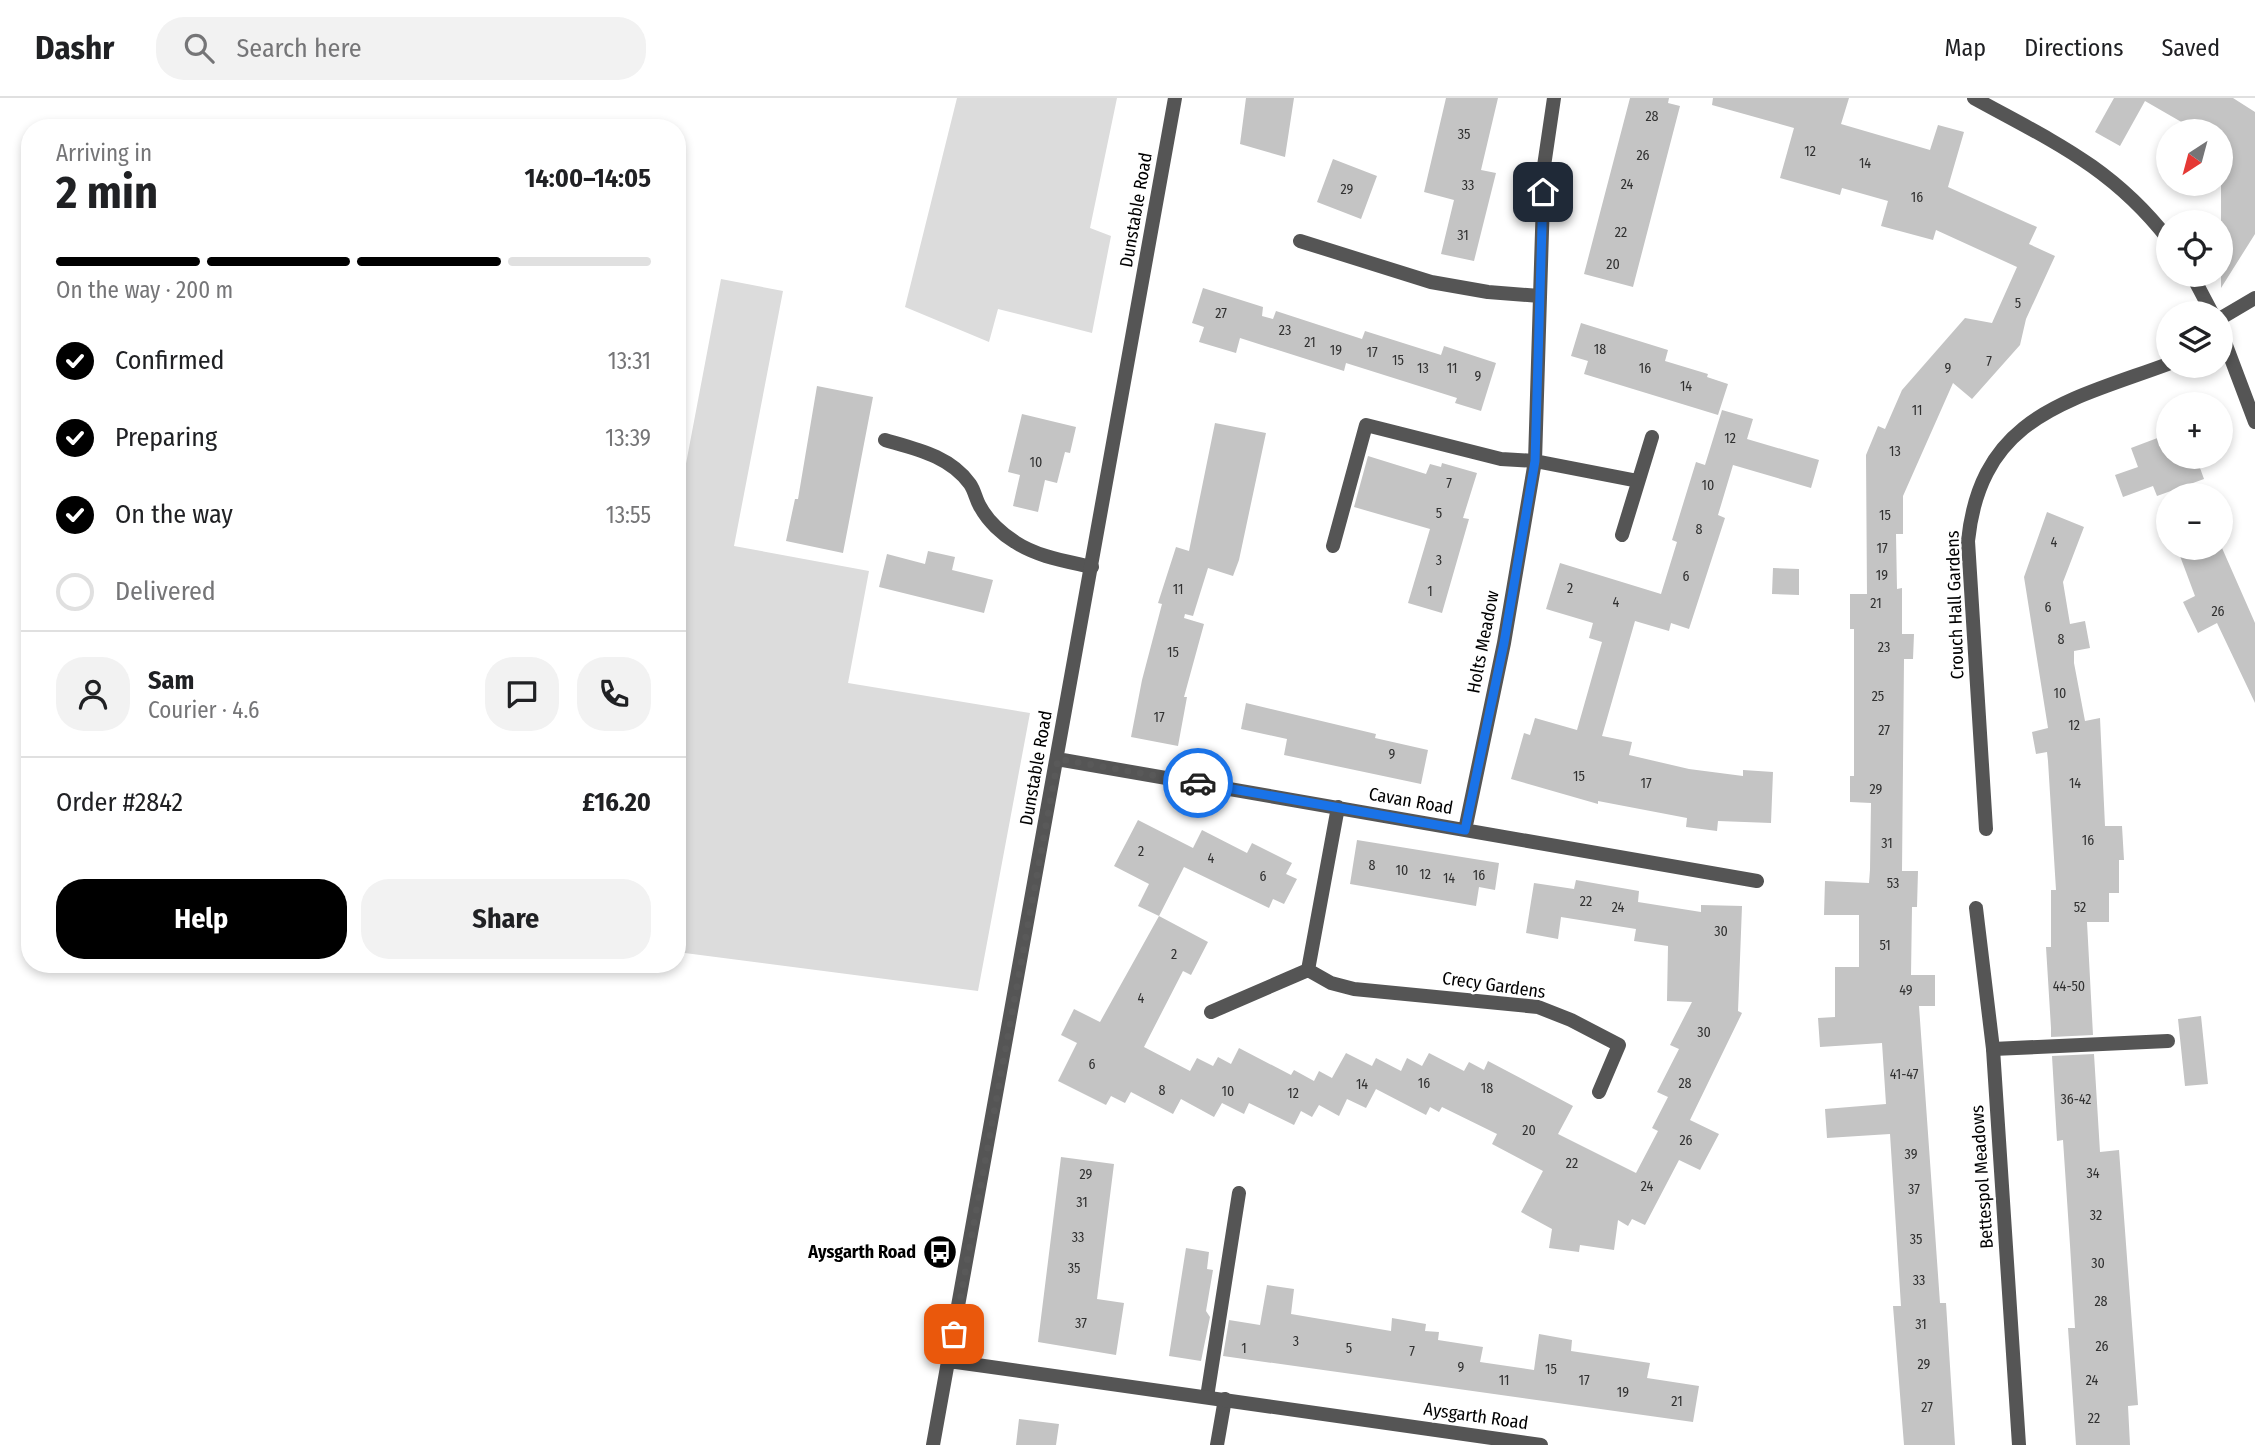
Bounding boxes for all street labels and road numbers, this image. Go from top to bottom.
street label: Dunstable Road [1115,151,1157,269]
street label: Crouch Hall Gardens [1941,530,1969,680]
street label: Holts Meadow [1462,589,1504,695]
street label: Dunstable Road [1015,709,1057,827]
street label: Cavan Road [1367,783,1455,819]
street label: Crecy Gardens [1441,967,1547,1003]
street label: Bettespol Meadows [1966,1104,1998,1249]
street label: Aysgarth Road [1422,1398,1530,1434]

